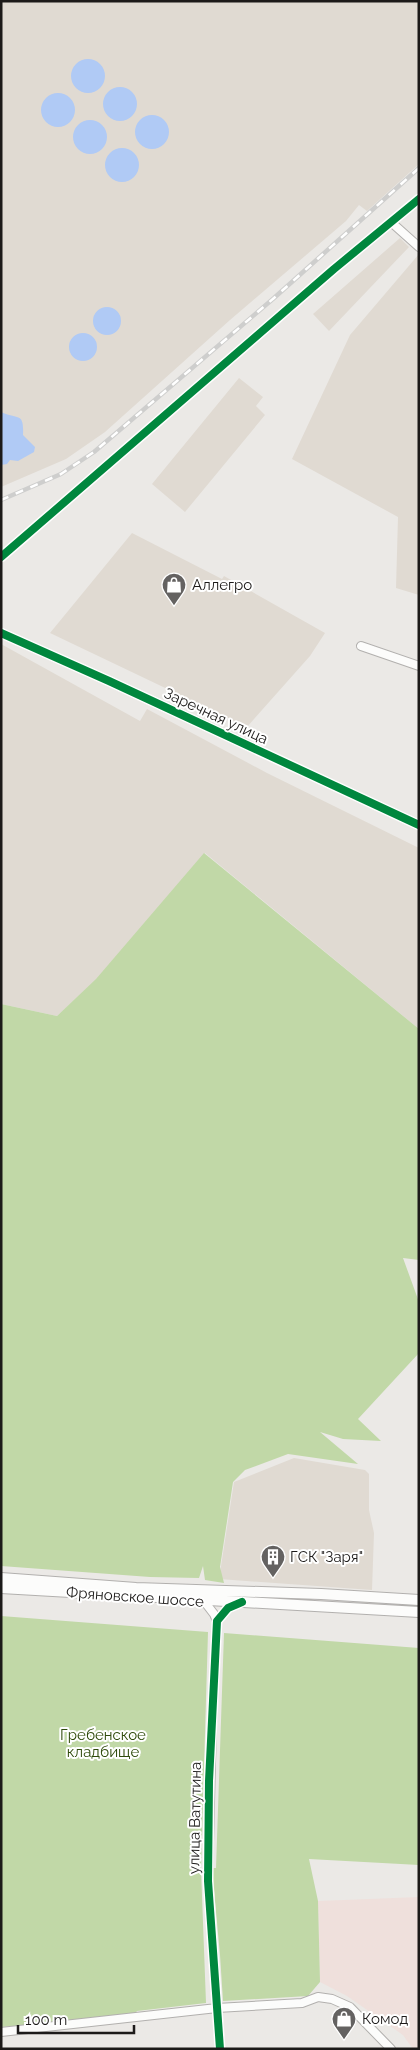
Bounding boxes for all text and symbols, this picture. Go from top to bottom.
shop icon: Аллегро [161,572,187,606]
place label: Аллегро [192,576,252,594]
street label: Заречная улица [161,684,271,748]
building icon: ГСК "Заря" [260,1544,286,1578]
place label: ГСК "Заря" [290,1548,363,1566]
street label: Фряновское шоссе [66,1583,205,1611]
park label: Гребенское кладбище [60,1726,146,1761]
street label: улица Ватутина [185,1762,205,1874]
scale bar [18,2002,134,2034]
shop icon: Комод [331,2006,357,2040]
place label: Комод [362,2010,408,2028]
text: 100 m [25,2011,67,2029]

